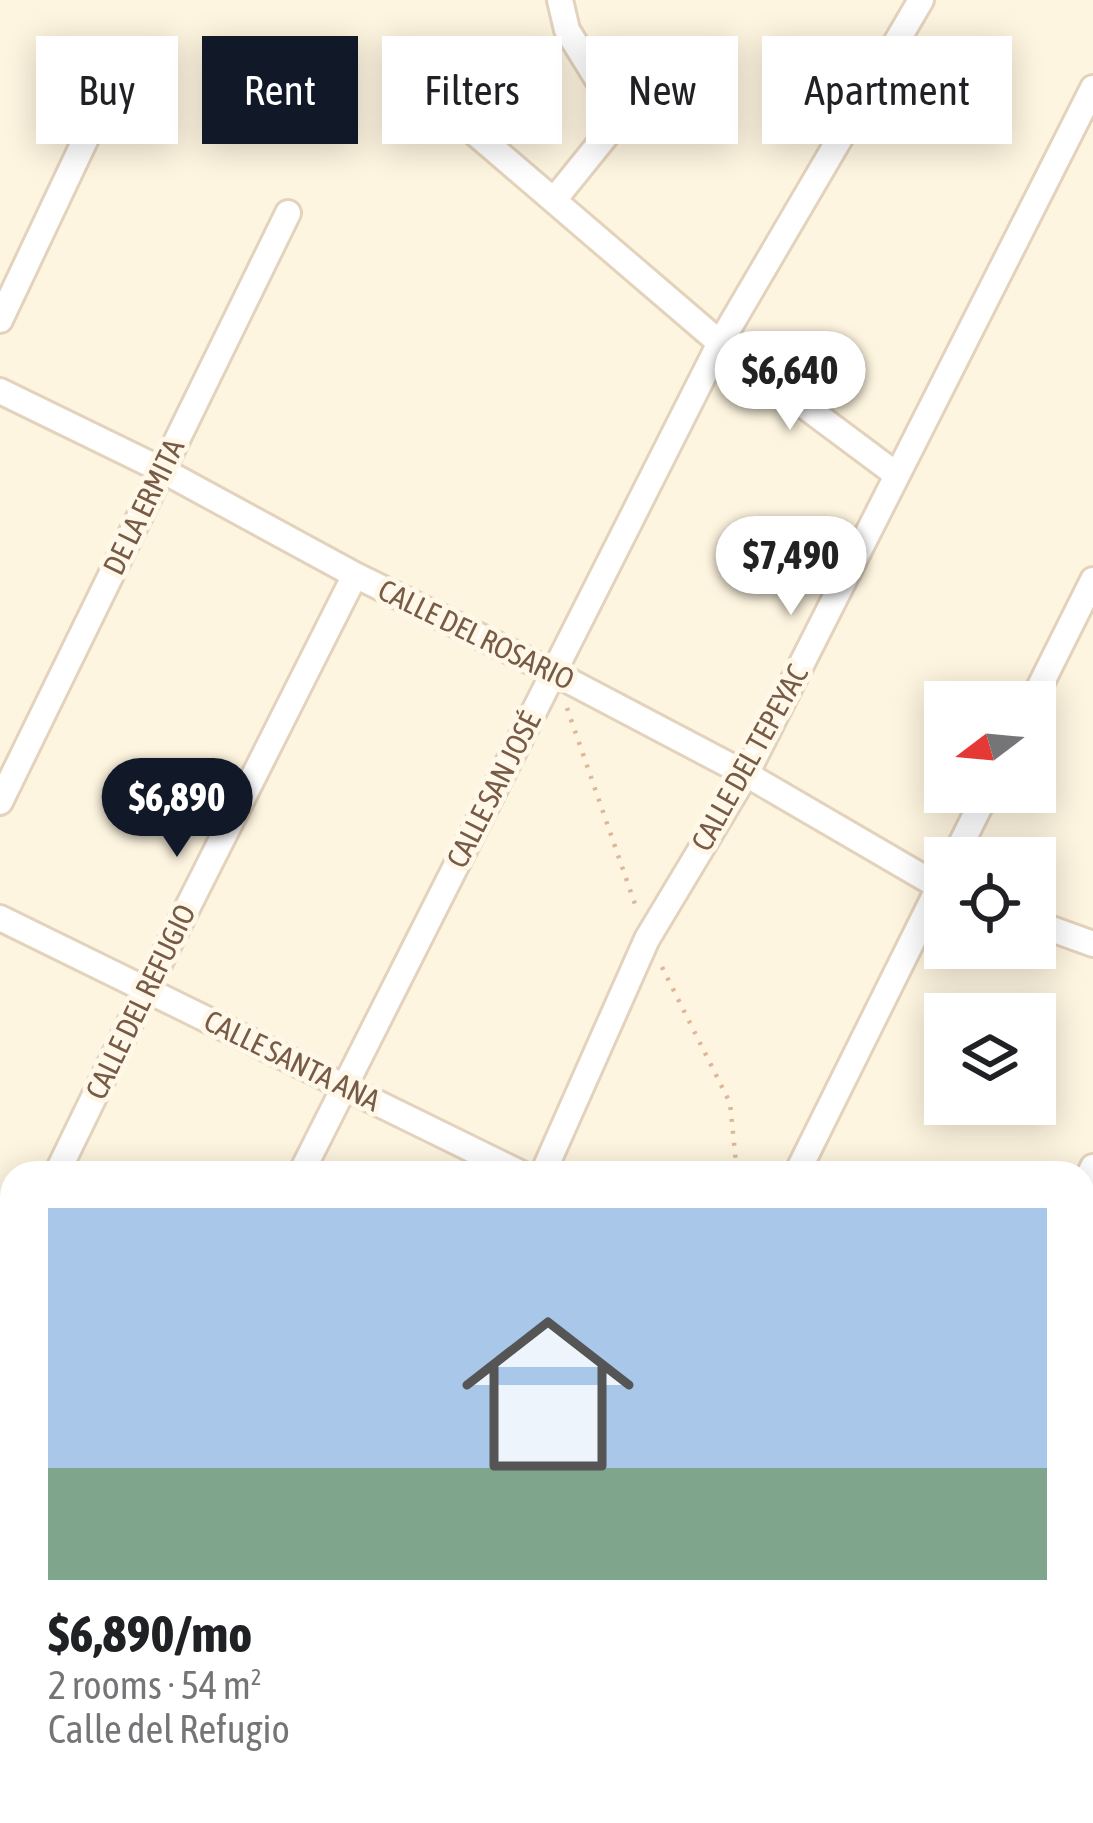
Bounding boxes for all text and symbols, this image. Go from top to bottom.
chip: Buy [36,36,178,144]
chip: Rent [202,36,358,144]
chip: Filters [382,36,562,144]
chip: New [586,36,738,144]
chip: Apartment [762,36,1012,144]
pin: $6,640 [692,331,888,433]
text: $6,640 [742,348,838,392]
street label: DE LA ERMITA [96,433,191,580]
pin: $7,490 [693,516,889,618]
text: $7,490 [743,533,839,577]
street label: CALLE DEL ROSARIO [373,572,580,696]
street label: CALLE DEL TEPEYAC [684,659,814,856]
north arrow [924,681,1056,813]
map controls [924,681,1056,1125]
street label: CALLE SAN JOSÉ [439,706,547,873]
pin: $6,890 [79,758,275,860]
text: $6,890 [129,775,225,819]
button: locate [924,837,1056,969]
street label: CALLE DEL REFUGIO [78,899,202,1104]
button: layers [924,993,1056,1125]
street label: CALLE SANTA ANA [199,1003,386,1117]
icon: home [440,1286,656,1502]
text: $6,890/mo [48,1604,252,1663]
text: 2 rooms · 54 m² [48,1663,262,1707]
text: Calle del Refugio [48,1707,290,1751]

